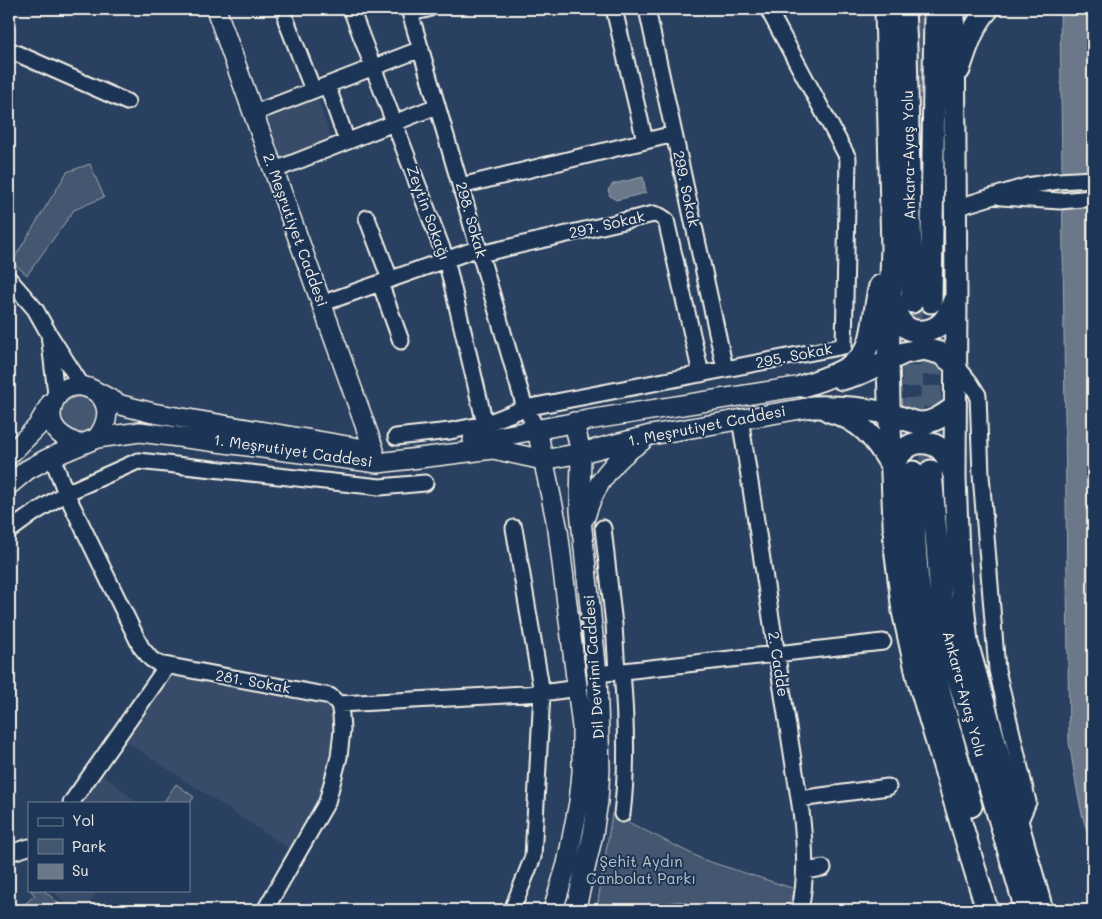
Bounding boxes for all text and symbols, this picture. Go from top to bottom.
street label: Ankara-Ayaş Yolu [897,90,919,220]
street label: 299. Sokak [669,149,705,229]
street label: 2. Meşrutiyet Caddesi [259,150,333,309]
street label: Zeytin Sokağı [403,162,455,263]
street label: 298. Sokak [452,179,492,260]
street label: 297. Sokak [567,206,647,242]
street label: 295. Sokak [754,338,834,372]
street label: 1. Meşrutiyet Caddesi [626,400,787,450]
street label: 1. Meşrutiyet Caddesi [212,429,374,471]
street label: Dil Devrimi Caddesi [578,594,608,740]
street label: Ankara-Ayaş Yolu [939,629,991,759]
street label: 2. Cadde [764,630,794,698]
street label: 281. Sokak [214,665,292,697]
legend [28,802,190,892]
text: Yol [72,810,95,830]
text: Park [72,836,106,856]
park label: Şehit Aydın Canbolat Parkı [586,851,696,888]
text: Su [72,860,89,880]

